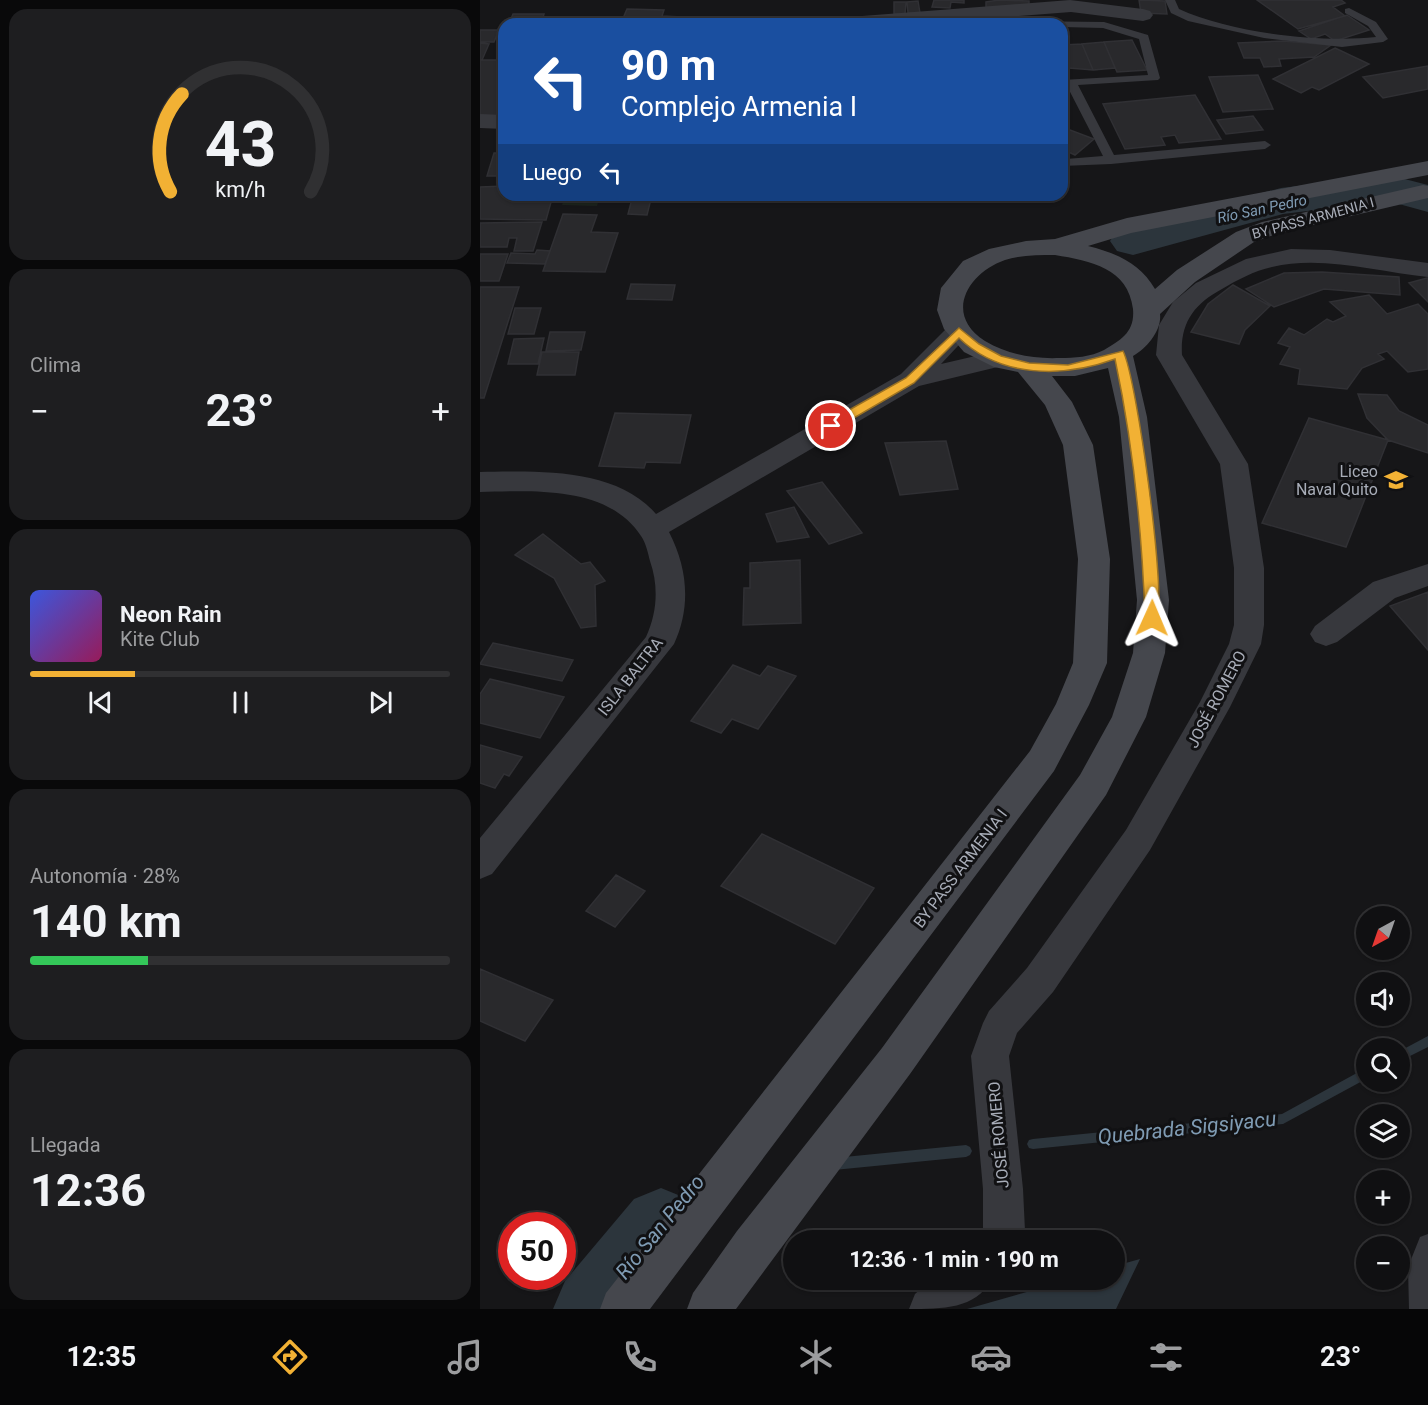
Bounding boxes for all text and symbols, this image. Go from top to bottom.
text: 90 m [621,41,716,90]
icon: left [522,42,600,120]
text: Complejo Armenia I [621,91,857,123]
text: 43 [204,108,276,181]
icon: left [594,156,627,189]
text: Luego [522,160,582,185]
text: km/h [215,177,265,202]
water label: Río San Pedro [1216,191,1308,227]
street label: BY PASS ARMENIA I [1250,194,1376,242]
text: Clima [30,353,81,377]
text: 23° [205,384,275,437]
text: − [30,392,49,431]
text: + [431,392,450,431]
pin [805,400,856,451]
icon: arrive [814,409,847,442]
place label: Liceo Naval Quito [1296,462,1378,499]
school or university icon: Liceo Naval Quito [1383,467,1409,493]
position arrow [1120,586,1184,650]
text: Neon Rain [120,602,222,627]
text: Kite Club [120,627,200,651]
street label: ISLA BALTRA [594,633,667,719]
street label: JOSÉ ROMERO [1183,647,1250,751]
icon: previous [84,686,117,719]
icon: pause [224,686,257,719]
icon: next [364,686,397,719]
street label: BY PASS ARMENIA I [910,805,1011,931]
text: Autonomía · 28% [30,864,180,888]
text: 140 km [30,895,182,948]
north arrow [1356,906,1410,960]
map controls [1356,906,1410,1290]
button: sound [1356,972,1410,1026]
button: search [1356,1038,1410,1092]
street label: JOSÉ ROMERO [984,1081,1013,1189]
button: layers [1356,1104,1410,1158]
water label: Quebrada Sigsiyacu [1097,1107,1277,1149]
text: Llegada [30,1133,101,1157]
text: 12:36 [30,1164,146,1217]
water label: Río San Pedro [611,1170,709,1284]
button: + [1356,1170,1410,1224]
speed limit sign: 50 [498,1212,576,1290]
button: − [1356,1236,1410,1290]
text: 12:36 · 1 min · 190 m [849,1247,1059,1272]
icon: directions [269,1336,311,1378]
icon: music [444,1336,486,1378]
icon: phone [619,1336,661,1378]
icon: climate [795,1336,837,1378]
icon: car [970,1336,1012,1378]
icon: filters [1145,1336,1187,1378]
text: 12:35 [67,1341,136,1373]
text: 23° [1320,1341,1361,1373]

